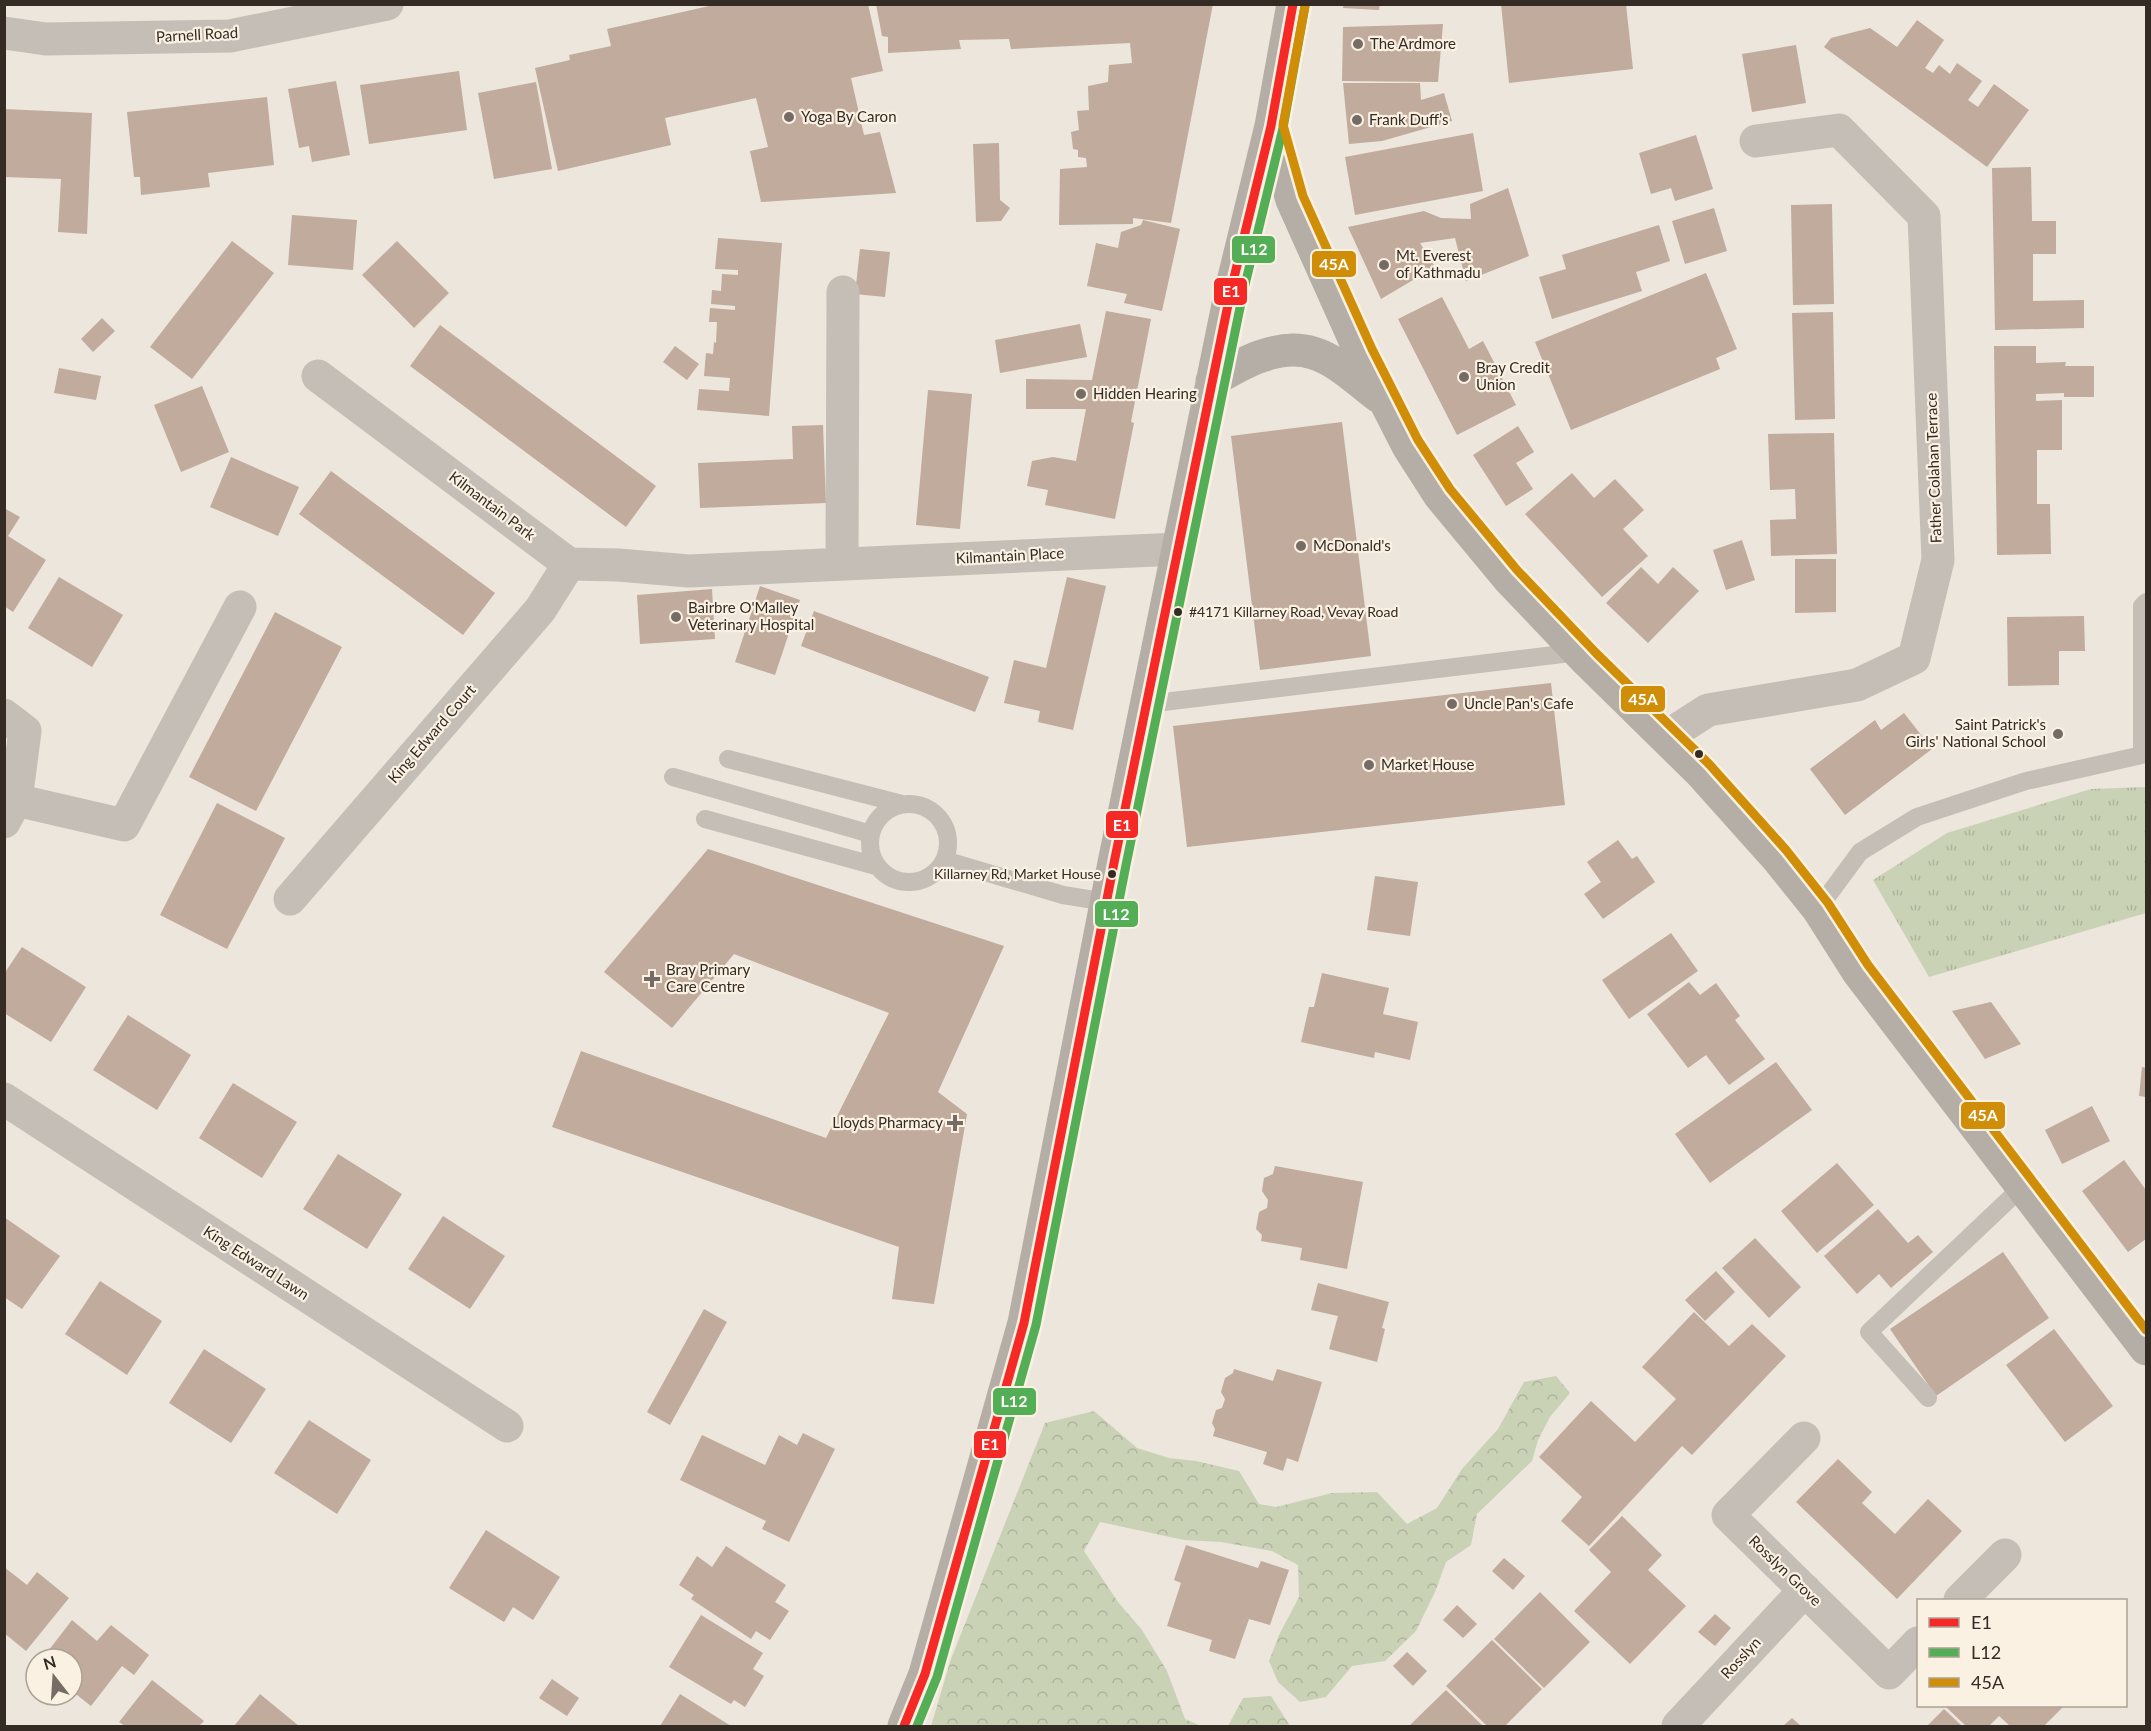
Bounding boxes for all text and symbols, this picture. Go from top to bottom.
street label: Parnell Road [155,23,238,45]
place label: The Ardmore [1370,34,1456,52]
marker: The Ardmore [1351,37,1365,51]
place label: Yoga By Caron [801,107,897,125]
marker: Yoga By Caron [782,110,796,124]
place label: Frank Duff’s [1369,110,1448,128]
marker: Frank Duff’s [1350,113,1364,127]
line badge: L12 [1231,235,1276,264]
text: L12 [1241,239,1267,258]
place label: Mt. Everest of Kathmadu [1396,246,1481,281]
line badge: 45A [1311,250,1357,278]
text: 45A [1319,254,1350,273]
marker: Mt. Everest of Kathmadu [1377,258,1391,272]
line badge: E1 [1213,277,1248,306]
text: E1 [1222,281,1240,300]
place label: Bray Credit Union [1476,358,1550,393]
marker: Bray Credit Union [1457,370,1471,384]
place label: Hidden Hearing [1093,384,1197,402]
marker: Hidden Hearing [1074,387,1088,401]
street label: Father Colahan Terrace [1921,392,1945,544]
street label: Kilmantain Park [446,467,539,544]
place label: McDonald's [1313,536,1391,554]
marker: McDonald's [1294,539,1308,553]
street label: Kilmantain Place [955,543,1065,567]
place label: Bairbre O'Malley Veterinary Hospital [688,598,814,633]
place label: #4171 Killarney Road, Vevay Road [1189,603,1398,620]
marker: #4171 Killarney Road, Vevay Road [1172,606,1184,618]
marker: Bairbre O'Malley Veterinary Hospital [669,610,683,624]
street label: King Edward Court [384,680,479,786]
line badge: 45A [1620,685,1666,713]
text: 45A [1628,689,1659,708]
place label: Uncle Pan's Cafe [1464,694,1574,712]
marker: Uncle Pan's Cafe [1445,697,1459,711]
place label: Saint Patrick's Girls' National School [1905,715,2046,750]
marker: Saint Patrick's Girls' National School [2051,727,2065,741]
unlabelled marker [1693,748,1705,760]
place label: Market House [1381,755,1474,773]
marker: Market House [1362,758,1376,772]
line badge: E1 [1105,810,1139,839]
text: E1 [1113,815,1131,834]
place label: Killarney Rd, Market House [934,865,1101,882]
marker: Killarney Rd, Market House [1106,868,1118,880]
line badge: L12 [1094,900,1139,928]
text: L12 [1103,904,1129,923]
place label: Bray Primary Care Centre [666,960,751,995]
marker: Bray Primary Care Centre [643,970,661,988]
line badge: 45A [1960,1101,2006,1130]
text: 45A [1968,1105,1999,1124]
place label: Lloyds Pharmacy [832,1113,943,1131]
marker: Lloyds Pharmacy [948,1116,962,1130]
street label: King Edward Lawn [200,1221,313,1303]
line badge: L12 [992,1387,1037,1416]
text: L12 [1001,1391,1027,1410]
line badge: E1 [973,1430,1007,1459]
text: E1 [981,1434,999,1453]
street label: Rosslyn Grove [1746,1531,1826,1609]
legend [1917,1599,2127,1707]
text: E1 [1971,1611,1992,1633]
street label: Rosslyn [1717,1633,1764,1682]
text: L12 [1971,1641,2001,1663]
north arrow [24,1647,84,1707]
text: N [41,1651,58,1673]
text: 45A [1971,1671,2005,1693]

